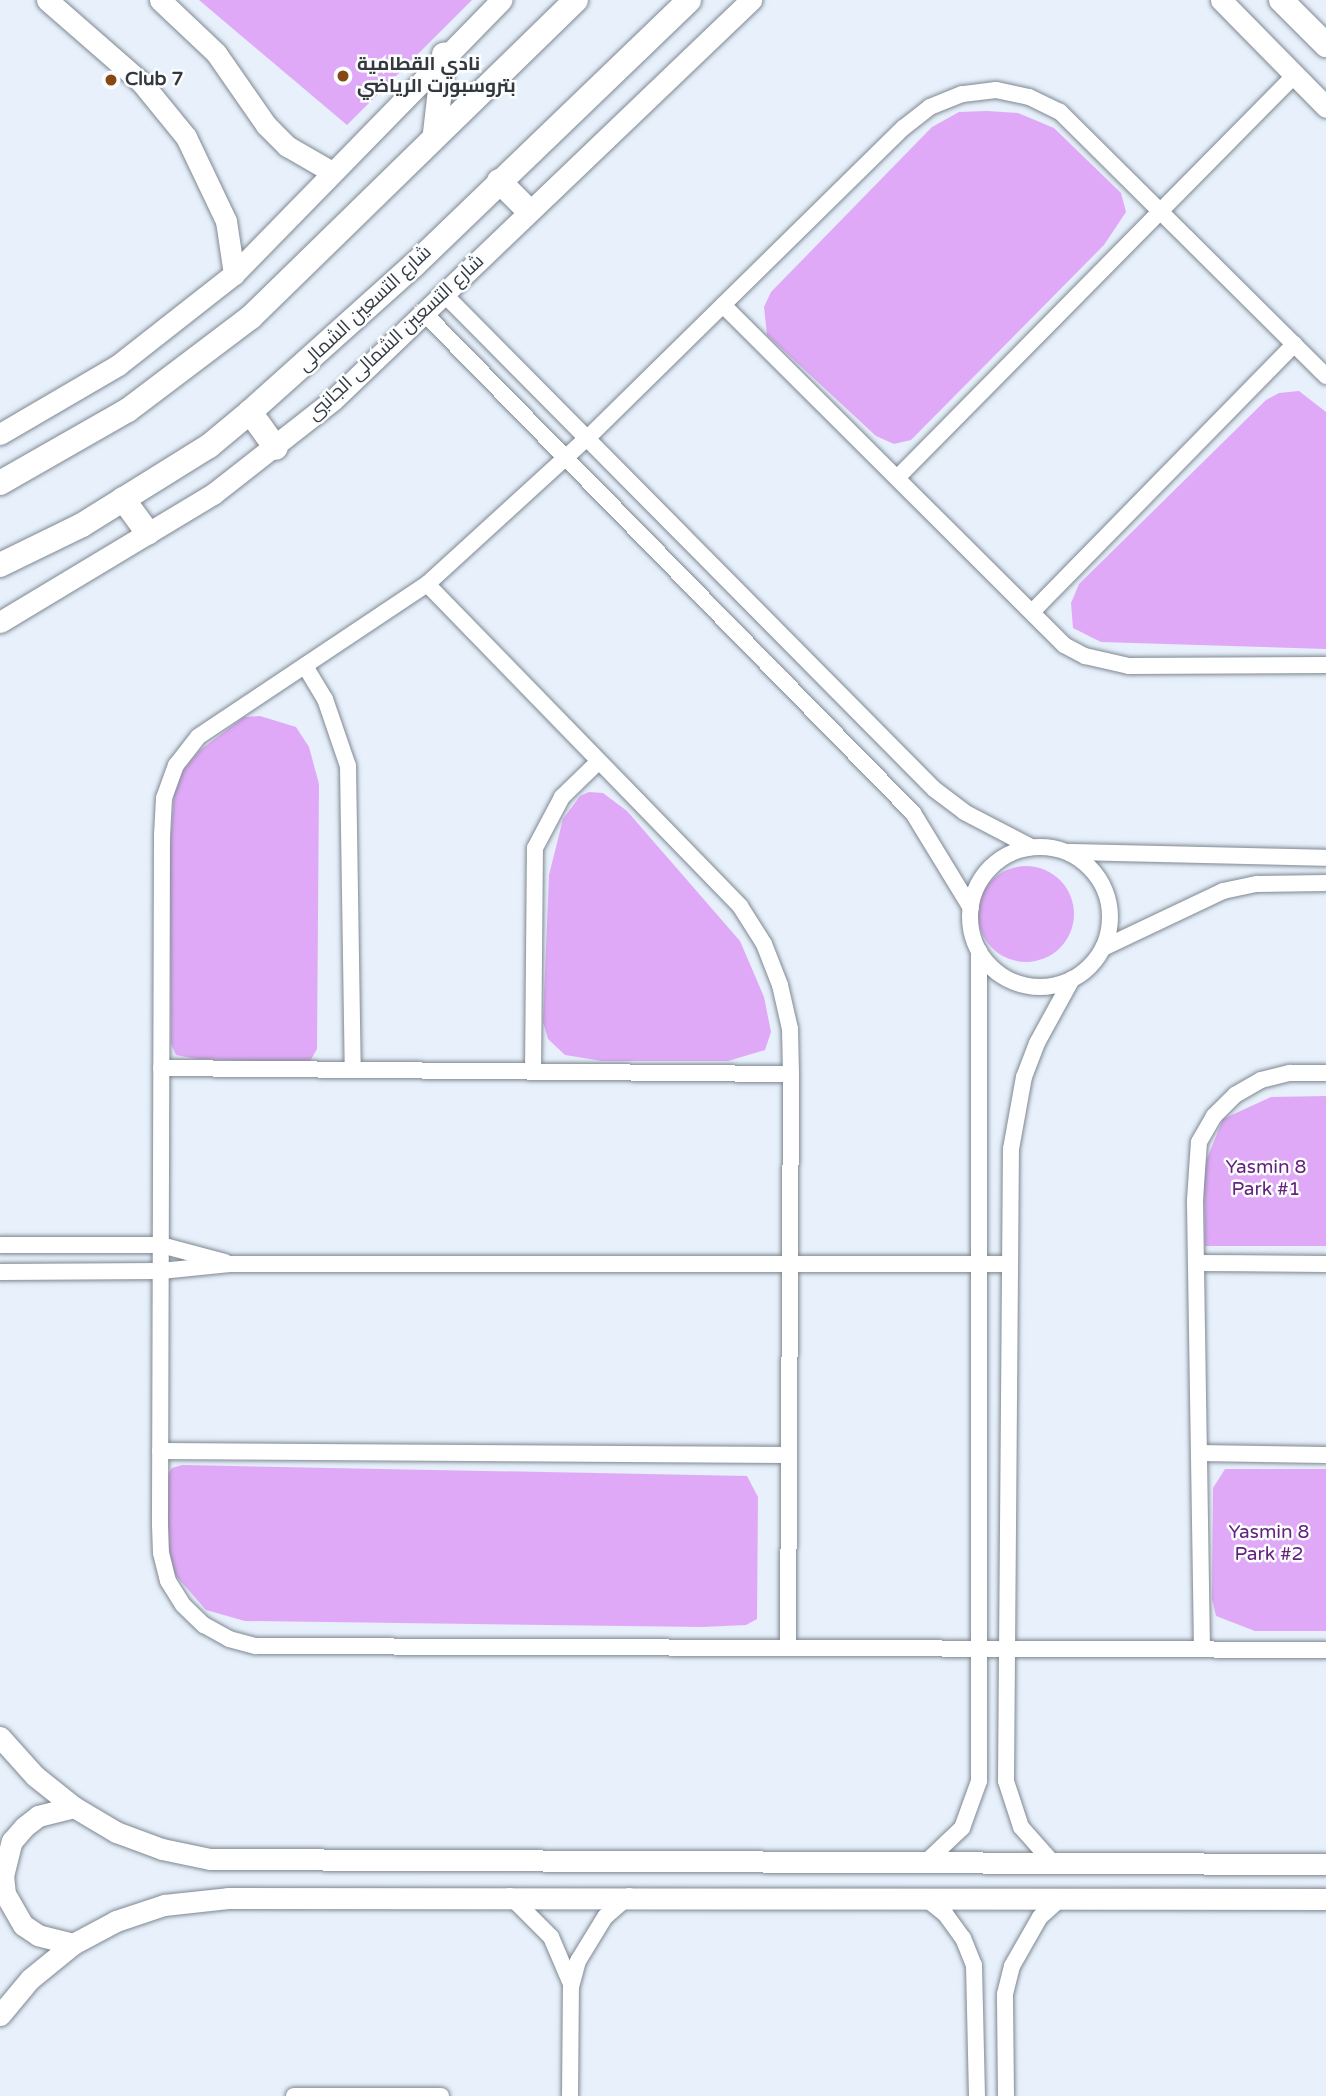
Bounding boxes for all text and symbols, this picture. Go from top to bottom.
place label: نادي القطامية بتروسبورت الرياضي [357,54,516,98]
marker: نادي القطامية بتروسبورت الرياضي [335,68,351,84]
place label: Club 7 [125,69,183,91]
marker: Club 7 [103,72,119,88]
street label: شارع التسعين الشمالى [293,241,437,377]
street label: شارع التسعين الشمالى الجانبى [303,250,489,426]
park label: Yasmin 8 Park #1 [1225,1157,1307,1201]
park label: Yasmin 8 Park #2 [1228,1522,1310,1566]

